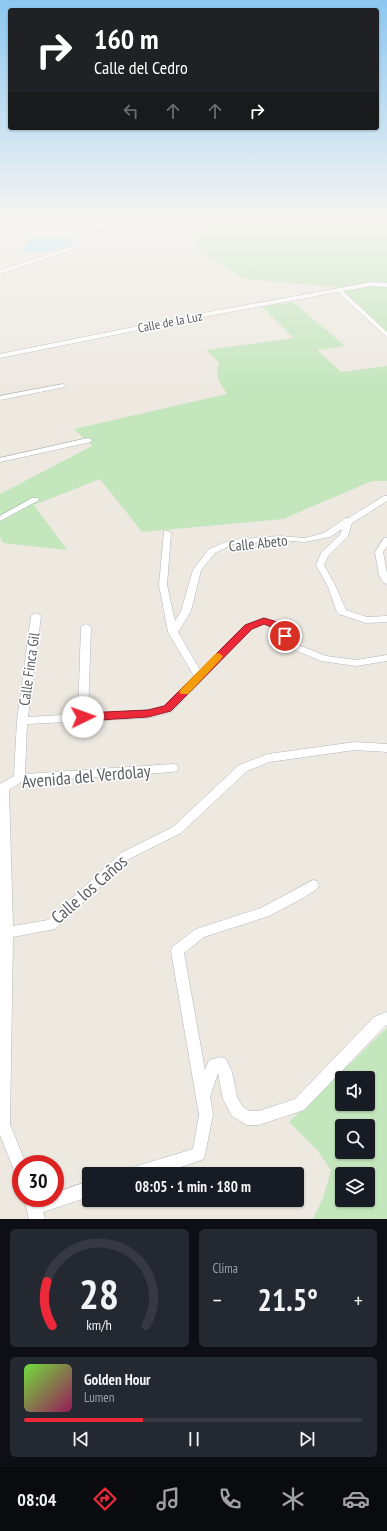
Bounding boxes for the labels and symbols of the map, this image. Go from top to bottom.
street label: Calle de la Luz [136,307,204,337]
street label: Calle Abeto [228,530,288,556]
pin [268,619,302,653]
street label: Calle Finca Gil [14,631,44,707]
position arrow [62,696,104,738]
street label: Avenida del Verdolay [21,759,152,793]
street label: Calle los Caños [46,850,132,928]
speed limit sign: 30 [12,1155,64,1207]

